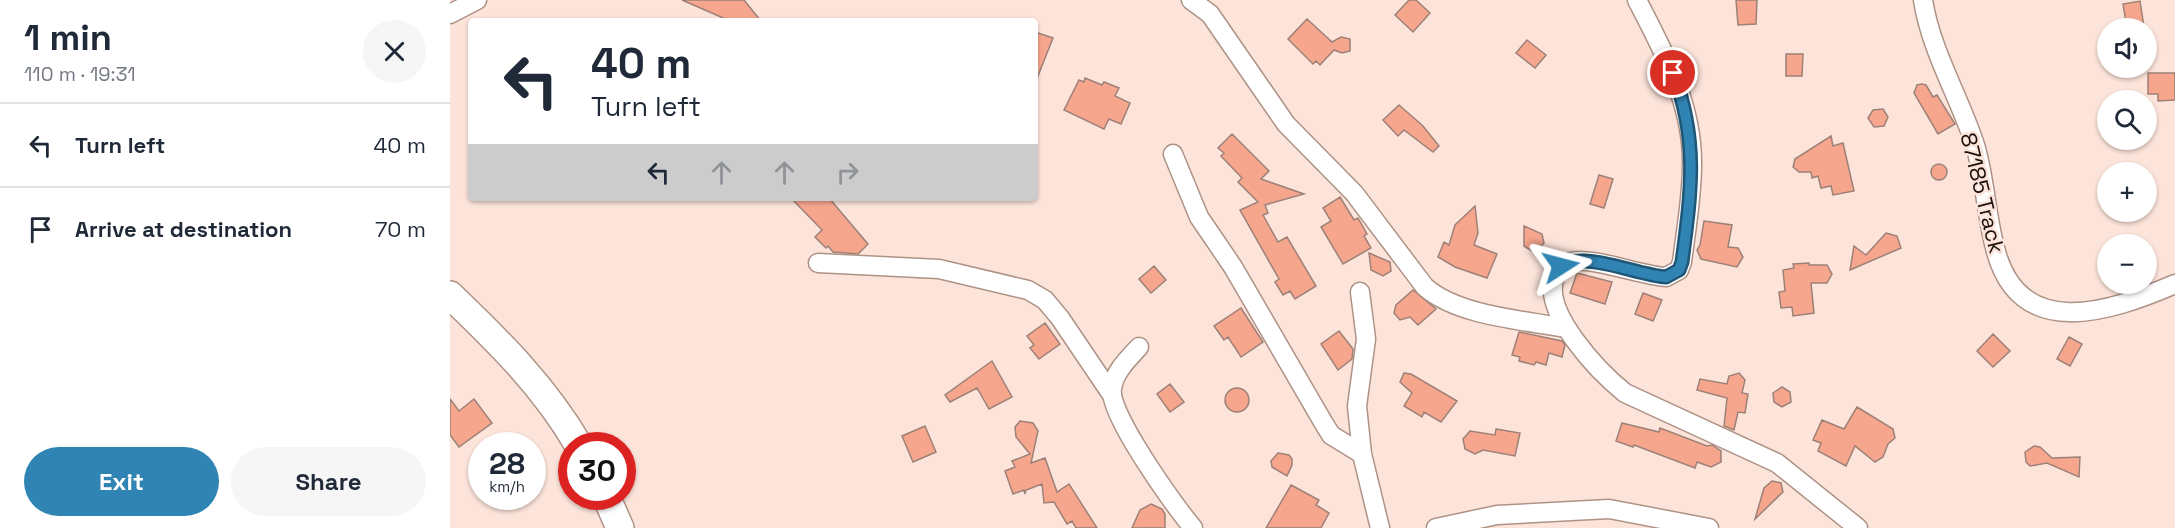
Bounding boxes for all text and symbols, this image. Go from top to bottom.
text: 1 min [24,15,112,61]
map controls [2097,18,2157,294]
button: sound [2097,18,2157,78]
button: close [363,20,426,83]
text: 40 m [591,37,691,90]
icon: left [492,42,570,120]
pin [1647,47,1698,98]
icon: arrive [1656,56,1689,89]
text: 110 m · 19:31 [24,61,136,87]
text: Turn left [591,89,701,124]
button: search [2097,90,2157,150]
icon: left [24,129,57,162]
street label: 87185 Track [1954,130,2012,256]
text: Turn left [75,131,165,159]
text: 40 m [374,131,426,159]
icon: left [642,156,675,189]
icon: ahead [705,156,738,189]
icon: ahead [768,156,801,189]
icon: right [831,156,864,189]
button: + [2097,162,2157,222]
icon: arrive [24,213,57,246]
text: Arrive at destination [75,215,292,243]
text: 70 m [375,215,426,243]
position arrow [1529,234,1593,298]
button: − [2097,234,2157,294]
speed limit sign: 30 [558,432,636,510]
text: 28 [489,444,525,483]
button: Exit [24,447,219,516]
button: Share [231,447,426,516]
text: km/h [489,477,525,496]

